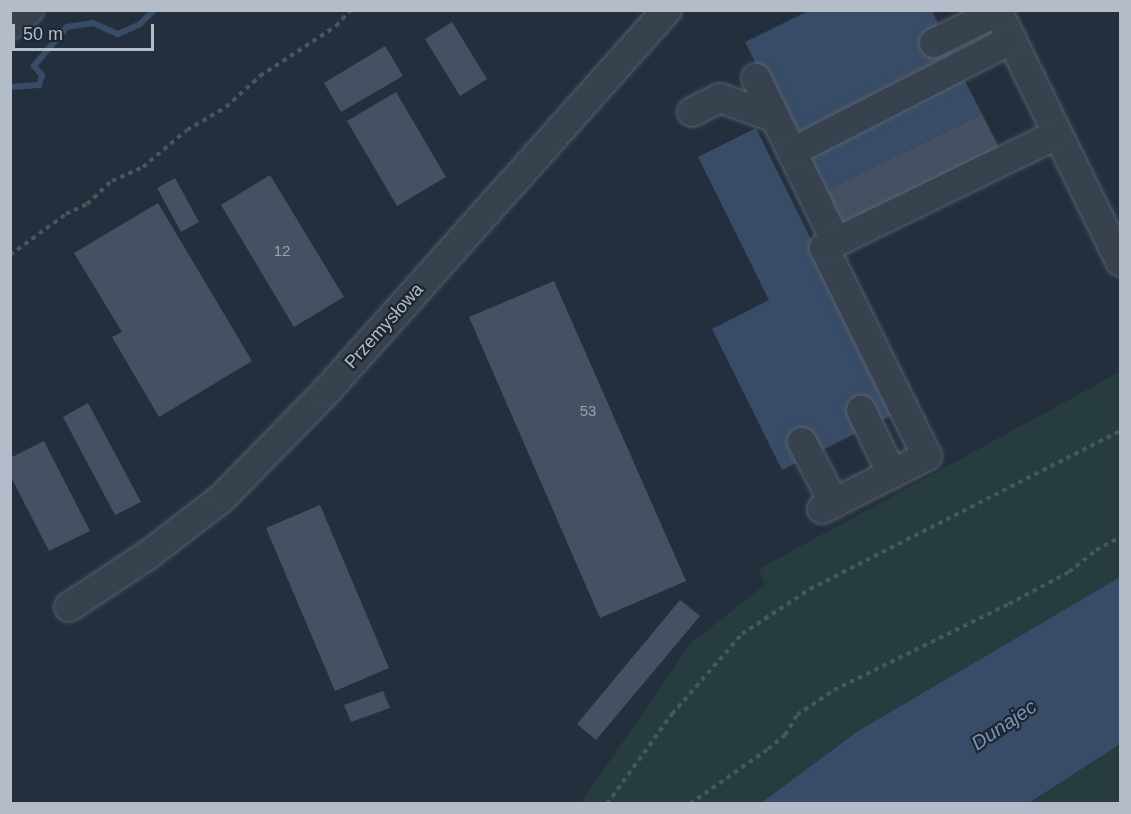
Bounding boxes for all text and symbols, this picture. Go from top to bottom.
scale bar [15,12,158,50]
text: 50 m [23,24,63,44]
house number: 12 [274,242,290,260]
street label: Przemysłowa [340,279,428,373]
house number: 53 [580,402,596,420]
water label: Dunajec [967,695,1041,755]

